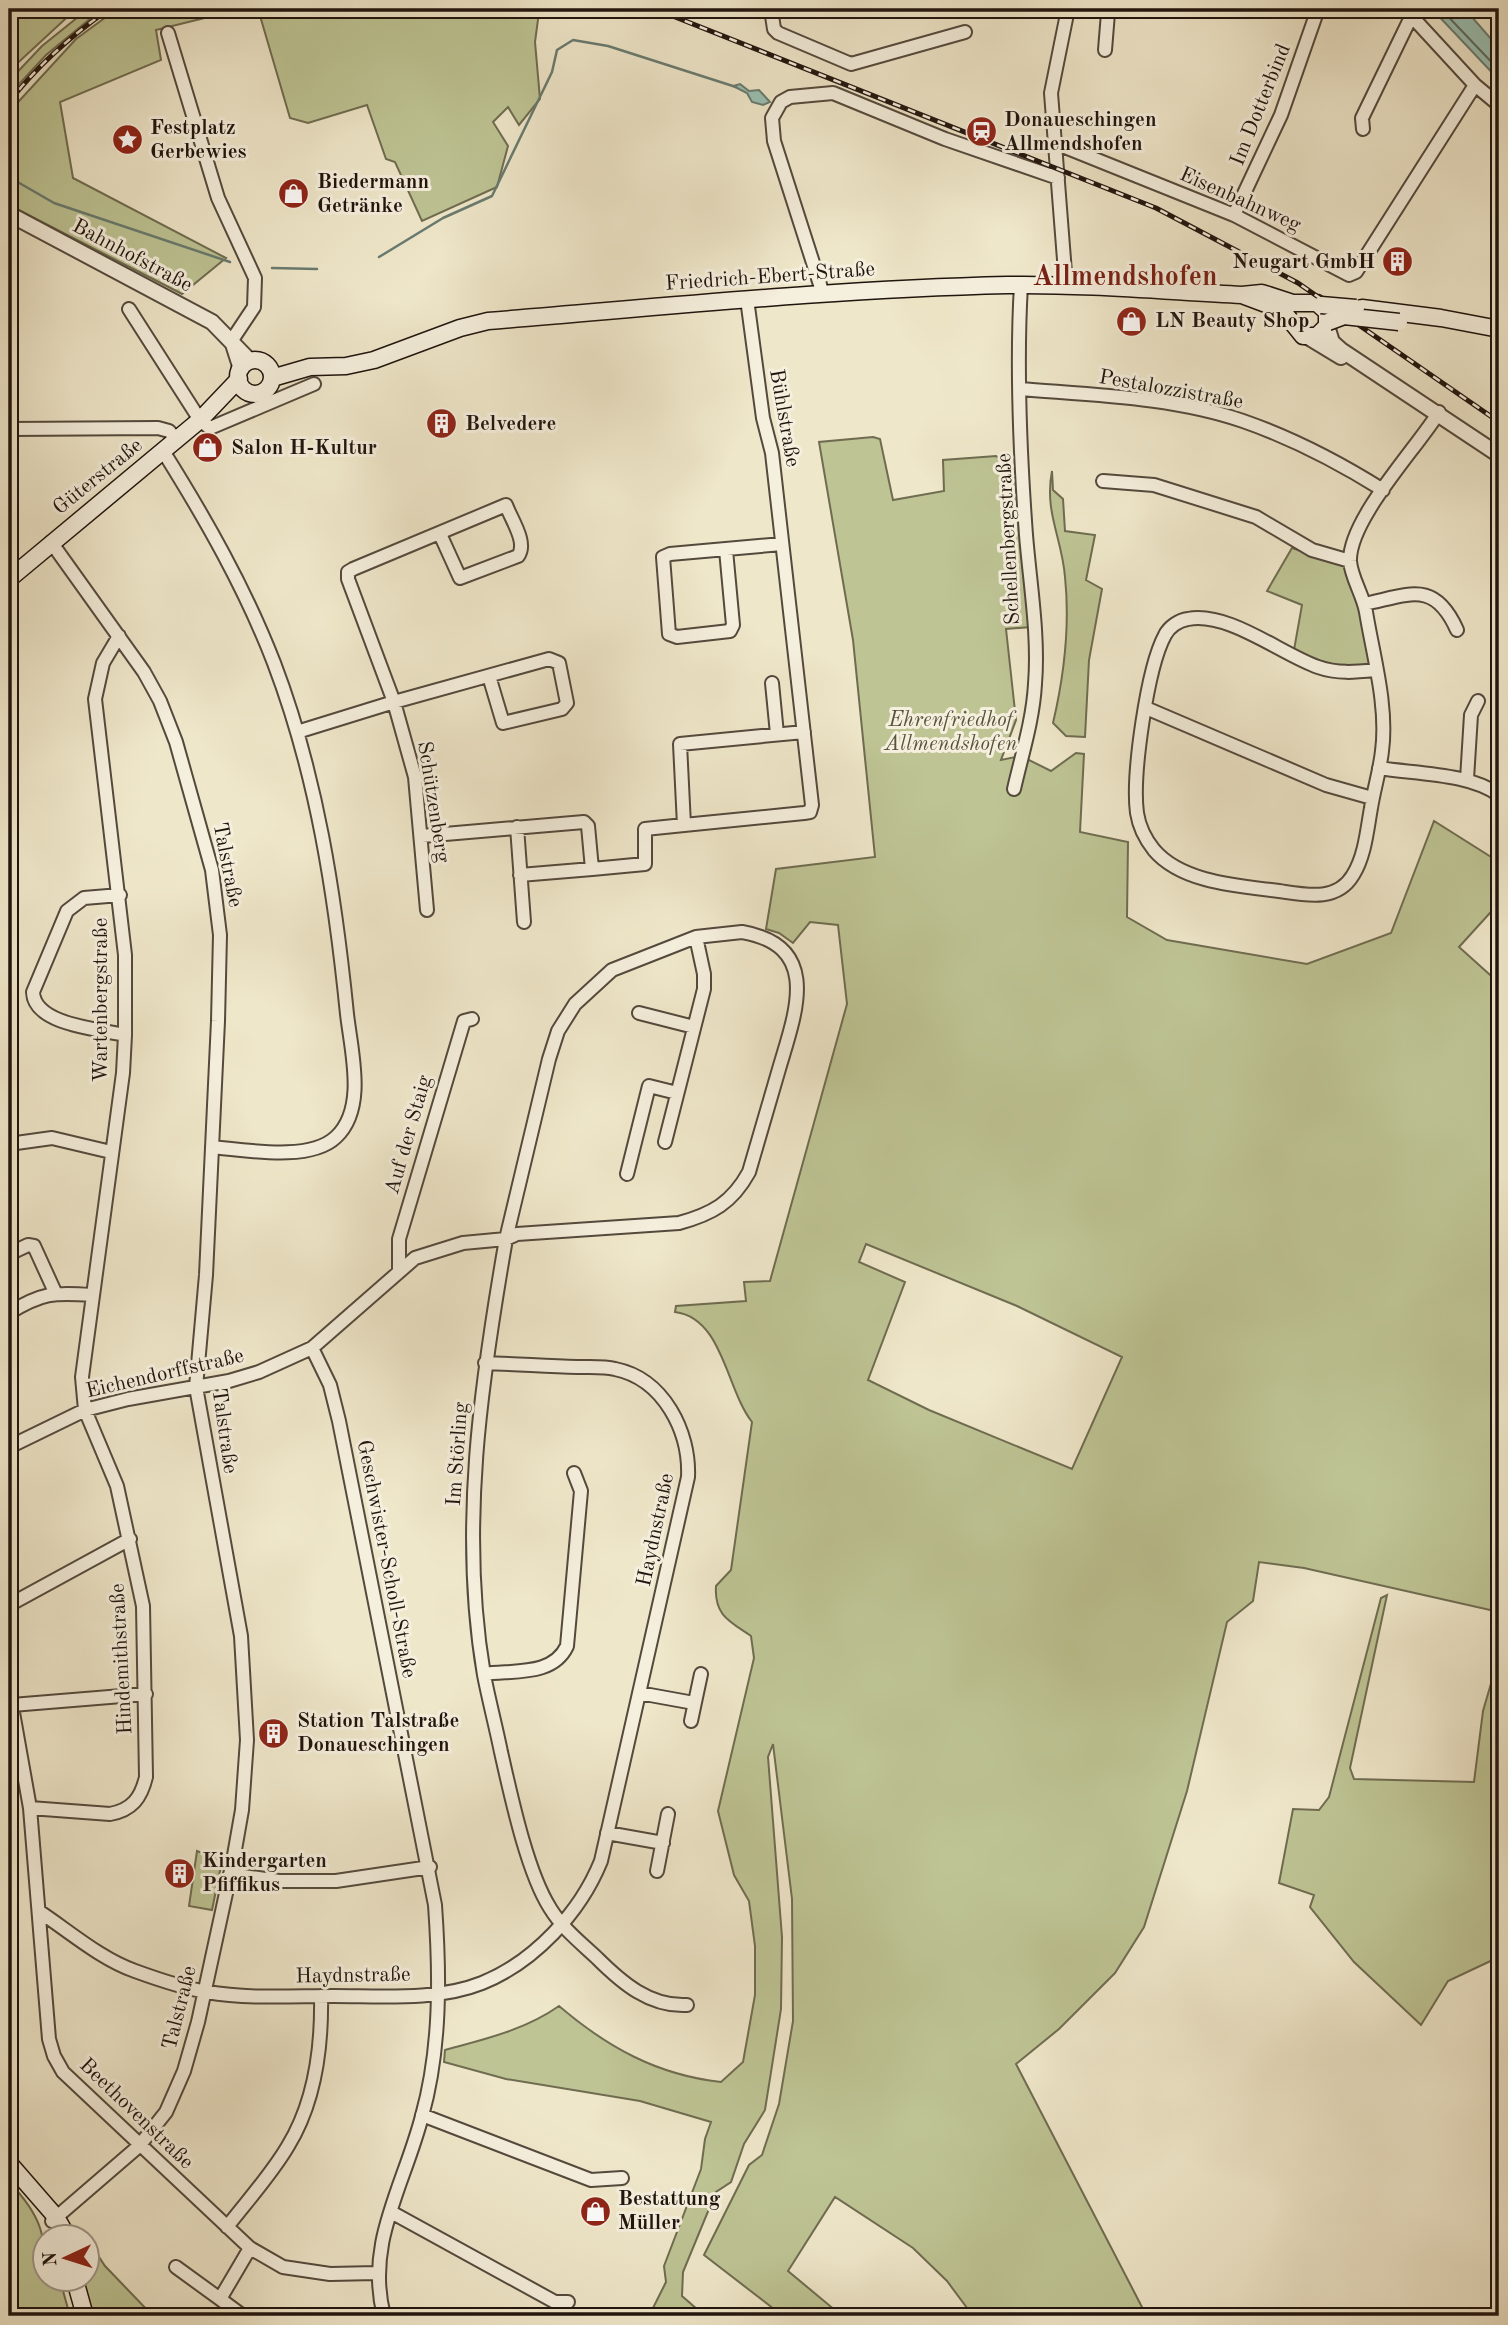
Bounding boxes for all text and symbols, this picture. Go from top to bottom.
street label: Im Dotterbind [1227,41,1295,169]
place label: Donaueschingen Allmendshofen [1004,110,1157,155]
station icon: Donaueschingen Allmendshofen [964,115,998,149]
place label: Festplatz Gerbewies [150,118,247,163]
place icon: Festplatz Gerbewies [110,123,144,157]
street label: Eisenbahnweg [1176,164,1304,236]
place label: Biedermann Getränke [317,172,429,217]
shop icon: Biedermann Getränke [277,177,311,211]
street label: Bahnhofstraße [69,216,195,296]
building icon: Neugart GmbH [1381,245,1415,279]
place label: Neugart GmbH [1232,252,1375,273]
street label: Friedrich-Ebert-Straße [664,259,876,295]
district label: Allmendshofen [1032,264,1218,292]
shop icon: LN Beauty Shop [1115,304,1149,338]
place label: LN Beauty Shop [1155,311,1309,332]
street label: Bühlstraße [765,367,803,469]
street label: Pestalozzistraße [1097,367,1245,413]
building icon: Belvedere [425,407,459,441]
place label: Belvedere [465,414,556,435]
shop icon: Salon H-Kultur [191,431,225,465]
street label: Güterstraße [49,435,147,519]
place label: Salon H-Kultur [231,438,377,459]
street label: Schellenbergstraße [994,453,1024,625]
park label: Ehrenfriedhof Allmendshofen [884,710,1017,755]
street label: Schützenberg [413,740,453,865]
street label: Talstraße [208,821,246,909]
street label: Wartenbergstraße [91,918,112,1082]
street label: Auf der Staig [382,1072,436,1197]
street label: Eichendorffstraße [84,1346,246,1402]
street label: Talstraße [208,1387,240,1475]
street label: Im Störling [444,1401,472,1507]
street label: Geschwister-Scholl-Straße [353,1438,419,1680]
street label: Haydnstraße [634,1471,678,1589]
street label: Hindemithstraße [108,1583,136,1735]
place label: Station Talstraße Donaueschingen [297,1711,459,1756]
building icon: Station Talstraße Donaueschingen [257,1716,291,1750]
place label: Kindergarten Pfiffikus [202,1851,327,1896]
building icon: Kindergarten Pfiffikus [162,1856,196,1890]
street label: Talstraße [159,1964,201,2052]
street label: Haydnstraße [295,1964,411,1988]
street label: Beethovenstraße [75,2055,197,2173]
place label: Bestattung Müller [618,2189,721,2234]
shop icon: Bestattung Müller [578,2194,612,2228]
north arrow [32,2224,102,2294]
text: N [42,2251,62,2267]

